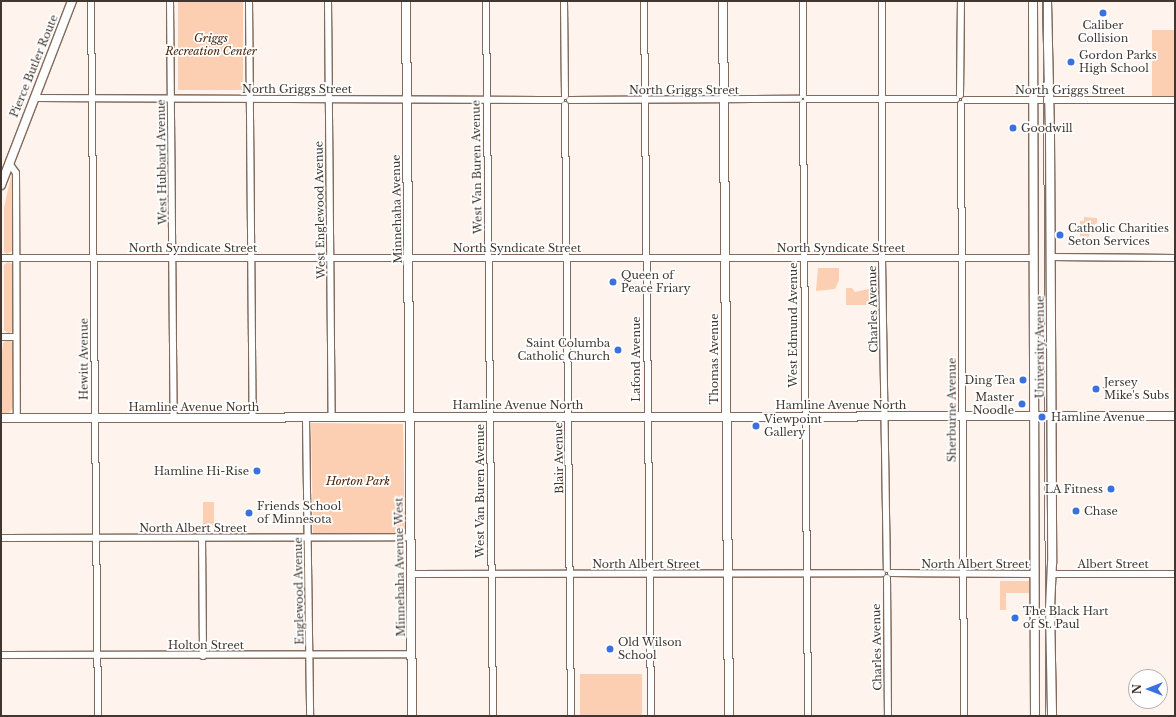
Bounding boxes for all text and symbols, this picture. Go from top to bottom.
marker: Caliber Collision [1098,8,1108,18]
street label: Pierce Butler Route [7,13,61,119]
place label: Caliber Collision [1078,19,1128,45]
park label: Griggs Recreation Center [165,32,257,58]
place label: Gordon Parks High School [1079,49,1157,75]
marker: Gordon Parks High School [1066,57,1076,67]
street label: North Griggs Street [242,82,352,96]
street label: North Griggs Street [629,83,739,97]
street label: North Griggs Street [1015,83,1125,97]
street label: West Hubbard Avenue [154,99,170,225]
street label: West Van Buren Avenue [469,99,485,235]
place label: Goodwill [1021,121,1073,135]
marker: Goodwill [1008,123,1018,133]
street label: West Englewood Avenue [312,141,328,279]
street label: Minnehaha Avenue [389,154,405,264]
place label: Catholic Charities Seton Services [1068,222,1169,248]
marker: Catholic Charities Seton Services [1055,230,1065,240]
street label: North Syndicate Street [129,241,257,255]
street label: North Syndicate Street [453,241,581,255]
street label: North Syndicate Street [777,241,905,255]
street label: West Edmund Avenue [786,262,800,388]
street label: Charles Avenue [866,265,880,353]
place label: Queen of Peace Friary [621,269,691,295]
marker: Queen of Peace Friary [608,277,618,287]
street label: University Avenue [1033,295,1047,399]
street label: Thomas Avenue [707,313,721,405]
street label: Lafond Avenue [629,316,643,402]
street label: Hewitt Avenue [77,318,91,400]
place label: Saint Columba Catholic Church [517,337,610,363]
marker: Saint Columba Catholic Church [613,345,623,355]
street label: Sherburne Avenue [945,358,959,462]
place label: Ding Tea [964,373,1015,387]
marker: Ding Tea [1018,375,1028,385]
place label: Jersey Mike's Subs [1104,376,1169,402]
marker: Jersey Mike's Subs [1091,384,1101,394]
place label: Master Noodle [973,391,1014,417]
street label: Hamline Avenue North [452,398,584,412]
street label: Hamline Avenue North [775,398,907,412]
marker: Master Noodle [1017,399,1027,409]
street label: Hamline Avenue North [128,400,260,414]
place label: Hamline Avenue [1051,410,1145,424]
marker: Hamline Avenue [1036,411,1048,423]
place label: Viewpoint Gallery [764,413,822,439]
marker: Viewpoint Gallery [751,421,761,431]
street label: Blair Avenue [552,422,566,494]
street label: West Van Buren Avenue [473,424,487,558]
place label: Hamline Hi-Rise [154,464,249,478]
marker: Hamline Hi-Rise [252,466,262,476]
park label: Horton Park [326,474,390,488]
place label: LA Fitness [1044,482,1103,496]
marker: LA Fitness [1106,484,1116,494]
street label: Minnehaha Avenue West [392,497,408,637]
place label: Friends School of Minnesota [257,500,341,526]
place label: Chase [1084,504,1118,518]
marker: Chase [1071,506,1081,516]
marker: Friends School of Minnesota [244,508,254,518]
street label: North Albert Street [139,521,247,535]
street label: Englewood Avenue [291,537,307,645]
street label: North Albert Street [592,557,700,571]
street label: North Albert Street [921,557,1029,571]
street label: Albert Street [1077,557,1149,571]
street label: Charles Avenue [870,603,884,691]
place label: The Black Hart of St. Paul [1023,605,1108,631]
marker: The Black Hart of St. Paul [1010,613,1020,623]
place label: Old Wilson School [618,636,682,662]
street label: Holton Street [168,638,244,652]
marker: Old Wilson School [605,644,615,654]
north arrow [1128,669,1168,709]
text: N [1130,684,1144,694]

